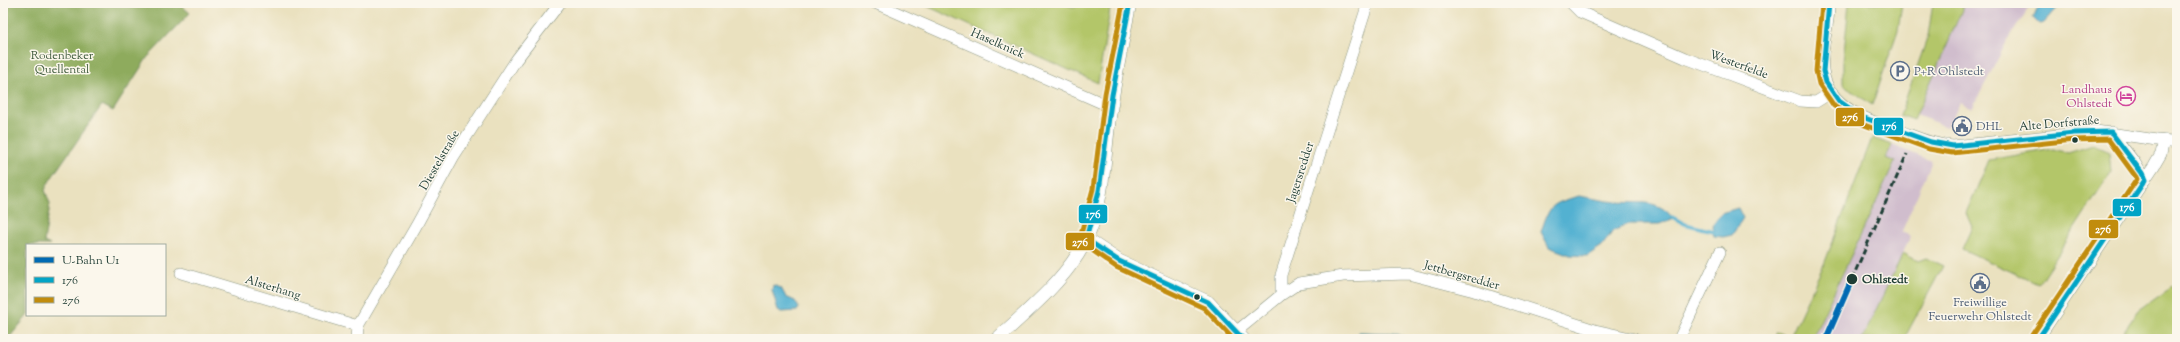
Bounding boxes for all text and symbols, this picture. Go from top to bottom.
street label: Haselknick [968,24,1028,64]
street label: Westerfelde [1707,46,1771,84]
park label: Rodenbeker Quellental [31,47,94,79]
parking icon: P+R Ohlstedt [1889,60,1911,82]
place label: P+R Ohlstedt [1914,63,1984,81]
place label: Landhaus Ohlstedt [2061,81,2112,113]
hotel icon: Landhaus Ohlstedt [2115,85,2137,107]
line badge: 276 [1835,107,1865,127]
text: 276 [1842,110,1859,126]
street label: Alte Dorfstraße [2018,111,2100,136]
public building icon: DHL [1951,115,1973,137]
line badge: 176 [1873,117,1904,136]
place label: DHL [1976,118,2002,136]
text: 176 [1881,119,1897,135]
street label: Diestelstraße [415,127,465,194]
unlabelled marker [2070,135,2080,145]
street label: Jagersredder [1282,139,1319,206]
line badge: 176 [2112,198,2142,217]
text: 176 [2119,200,2135,216]
line badge: 176 [1078,204,1108,224]
text: 176 [1085,207,1101,223]
line badge: 276 [2088,219,2119,239]
text: 276 [2095,222,2112,238]
line badge: 276 [1065,232,1095,251]
text: 276 [1072,235,1089,251]
legend [26,244,166,316]
text: U-Bahn U1 [62,252,119,270]
street label: Jettbergsredder [1421,256,1502,295]
street label: Alsterhang [243,271,303,305]
place label: Ohlstedt [1862,271,1909,289]
text: 176 [62,272,78,290]
marker: Ohlstedt [1845,272,1859,286]
public building icon: Freiwillige Feuerwehr Ohlstedt [1969,272,1991,294]
text: 276 [62,292,80,310]
unlabelled marker [1192,292,1202,302]
place label: Freiwillige Feuerwehr Ohlstedt [1928,294,2032,326]

